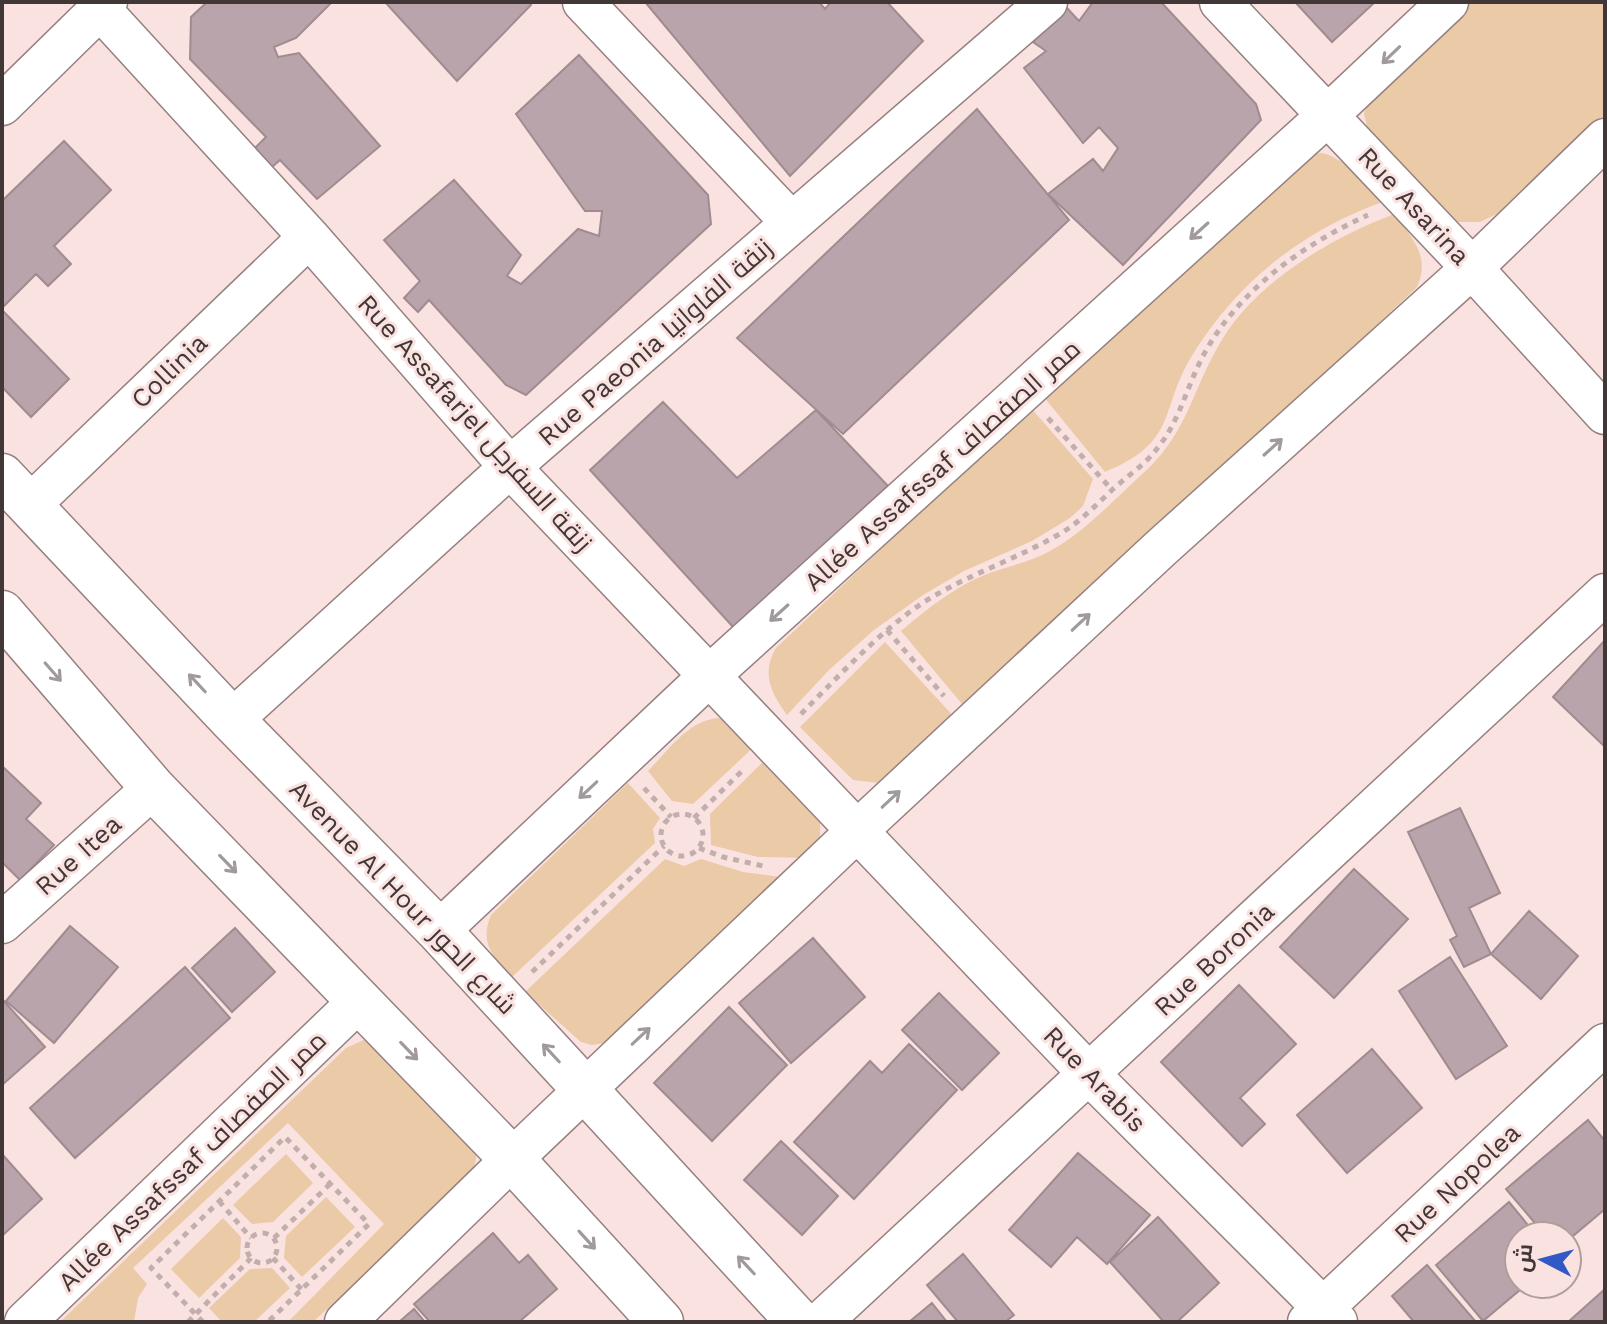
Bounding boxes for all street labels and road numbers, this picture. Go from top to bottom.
street label: Rue Asarina [1352,141,1476,271]
street label: Rue Paeonia زنقة الفاوانيا [532,232,778,452]
street label: Rue Assafarjel زنقة السفرجل [351,288,598,558]
street label: Collinia [125,327,213,414]
street label: Allée Assafssaf ممر الصفصاف [798,333,1086,597]
street label: Avenue Al Hour شارع الحور [282,774,523,1021]
street label: Rue Itea [29,808,127,901]
street label: Rue Boronia [1148,896,1280,1022]
street label: Rue Arabis [1037,1020,1153,1138]
street label: Allée Assafssaf ممر الصفصاف [52,1025,332,1297]
street label: Rue Nopolea [1388,1117,1526,1249]

